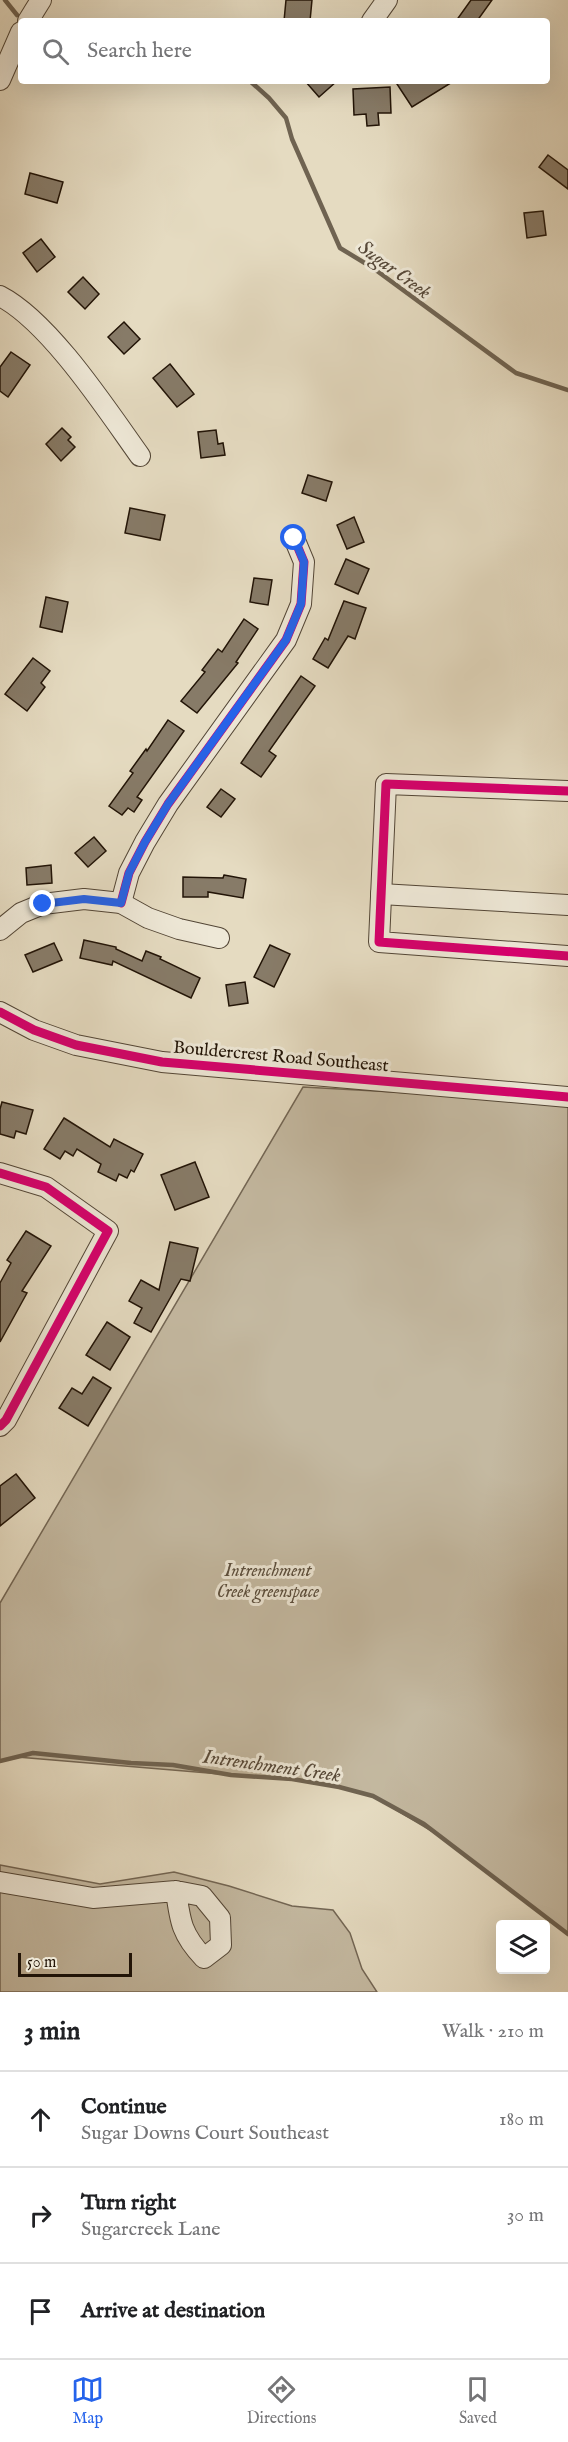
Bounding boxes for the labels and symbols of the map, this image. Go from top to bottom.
water label: Sugar Creek [352,235,436,306]
route start [280,524,306,550]
route end [29,890,55,916]
street label: Bouldercrest Road Southeast [172,1037,390,1078]
park label: Intrenchment Creek greenspace [217,1560,319,1604]
water label: Intrenchment Creek [200,1744,342,1789]
scale bar [18,1950,132,1978]

